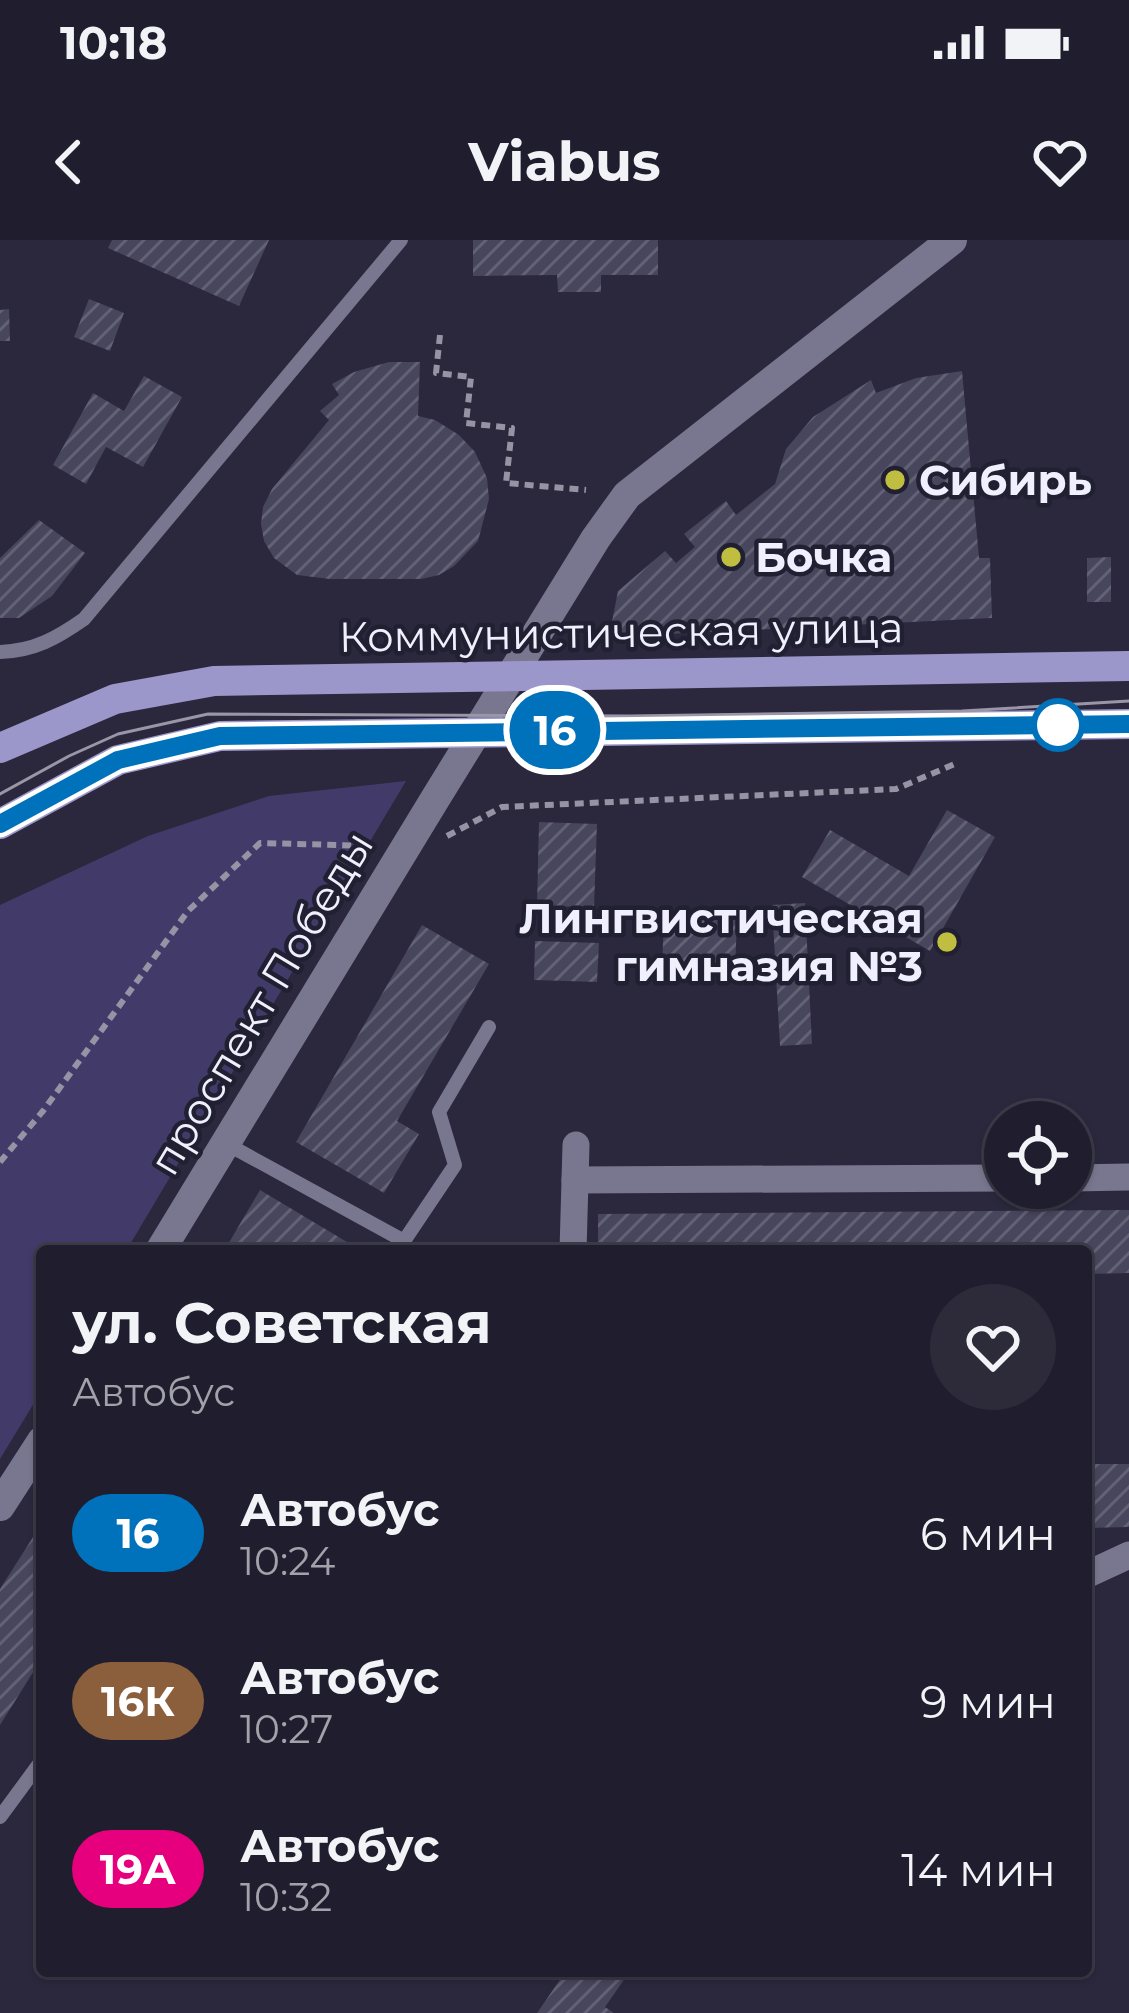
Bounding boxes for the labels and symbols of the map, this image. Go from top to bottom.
place label: Сибирь [919,454,1092,506]
marker: Сибирь [882,467,908,493]
place label: Бочка [755,531,892,583]
marker: Бочка [718,544,744,570]
street label: Коммунистическая улица [338,601,904,663]
line badge: 16 [501,691,609,769]
unlabelled marker [1033,700,1083,750]
street label: проспект Победы [138,822,384,1184]
place label: Лингвистическая гимназия №3 [519,892,923,992]
marker: Лингвистическая гимназия №3 [934,929,960,955]

